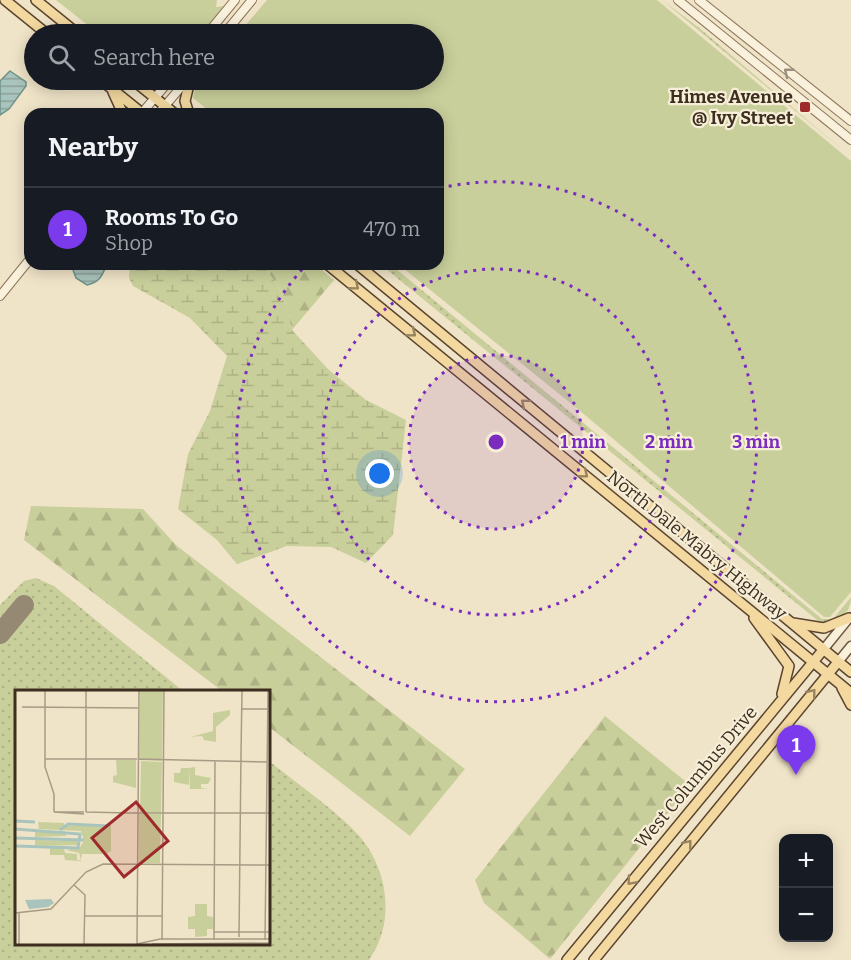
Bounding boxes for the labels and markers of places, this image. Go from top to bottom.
place label: Himes Avenue @ Ivy Street [669,86,793,129]
marker: Himes Avenue @ Ivy Street [798,100,812,114]
centre of rings [486,432,506,452]
pin: 1 [776,726,816,775]

